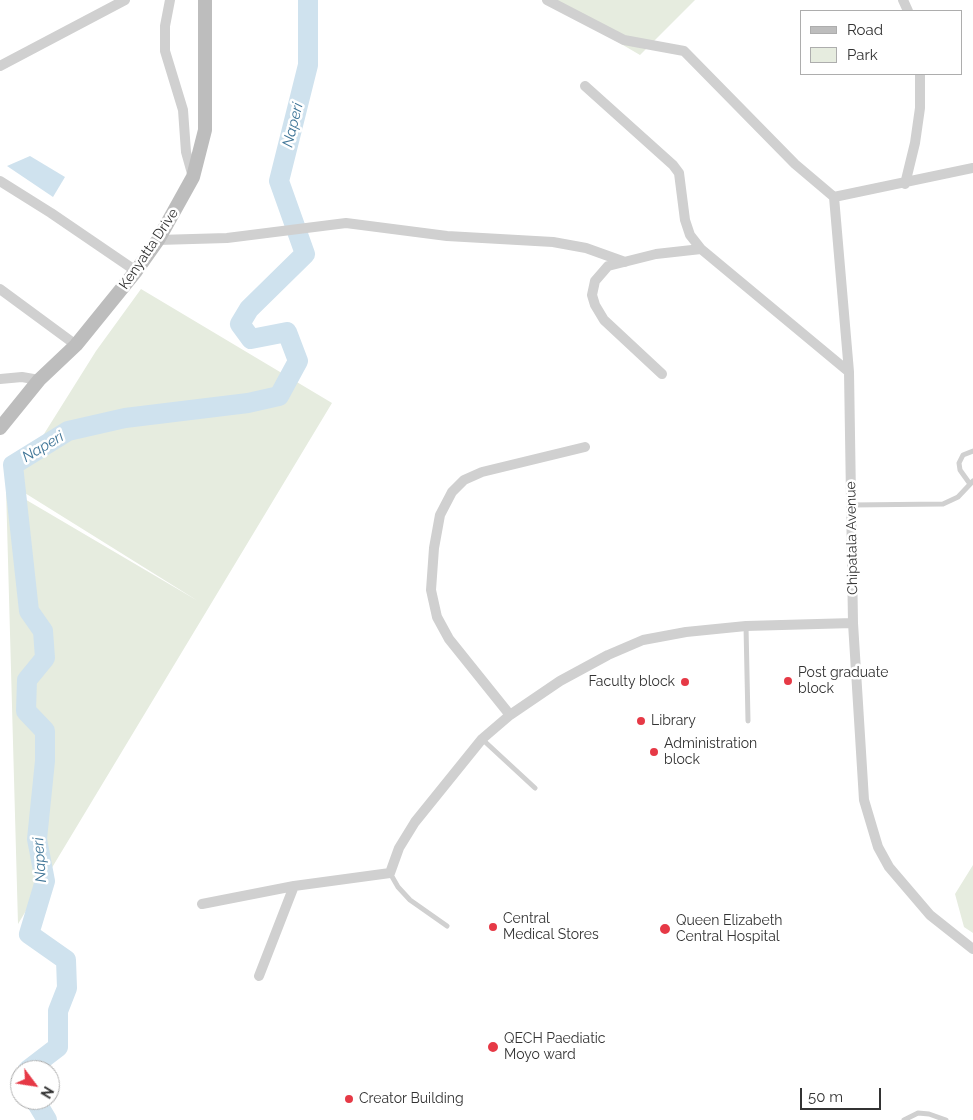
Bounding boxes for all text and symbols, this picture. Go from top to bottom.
legend [800,10,963,75]
text: Road [847,21,883,39]
text: Park [847,46,878,64]
water label: Naperi [279,101,307,149]
street label: Kenyatta Drive [116,205,182,293]
water label: Naperi [19,428,67,466]
street label: Chipatala Avenue [843,481,861,595]
place label: Post graduate block [798,665,888,698]
place label: Faculty block [588,674,675,690]
marker: Post graduate block [782,675,794,687]
marker: Faculty block [679,676,691,688]
place label: Library [651,713,696,729]
marker: Library [635,715,647,727]
place label: Administration block [664,736,757,769]
marker: Administration block [648,746,660,758]
water label: Naperi [29,837,51,883]
place label: Central Medical Stores [503,911,599,944]
place label: Queen Elizabeth Central Hospital [676,913,783,946]
marker: Central Medical Stores [487,921,499,933]
marker: Queen Elizabeth Central Hospital [658,922,672,936]
place label: QECH Paediatic Moyo ward [504,1031,606,1064]
marker: QECH Paediatic Moyo ward [486,1040,500,1054]
north arrow [10,1060,60,1110]
scale bar [803,1078,884,1110]
text: N [37,1084,57,1101]
text: 50 m [808,1088,843,1106]
place label: Creator Building [359,1091,464,1107]
marker: Creator Building [343,1093,355,1105]

